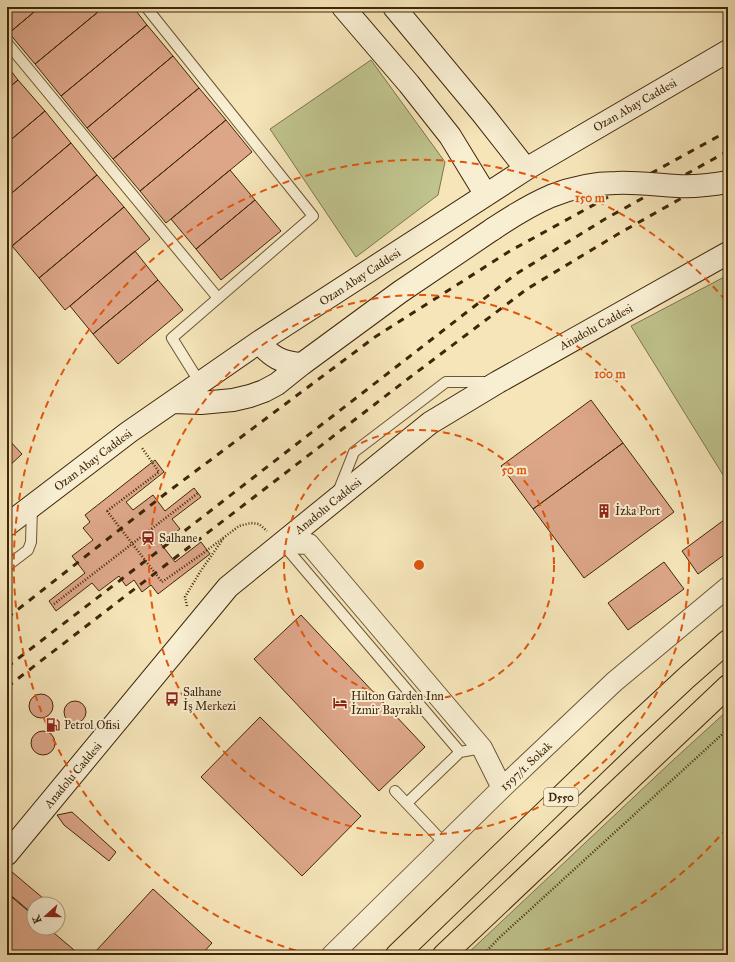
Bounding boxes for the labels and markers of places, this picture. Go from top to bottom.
building icon: İzka Port [596,503,612,519]
place label: İzka Port [615,503,661,518]
station icon: Salhane [140,530,156,546]
place label: Salhane [159,531,197,545]
centre of rings [412,558,426,572]
place label: Salhane İş Merkezi [183,685,237,713]
place label: Hilton Garden Inn İzmir Bayraklı [351,689,444,717]
bus stop icon: Salhane İş Merkezi [164,691,180,707]
hotel icon: Hilton Garden Inn İzmir Bayraklı [332,695,348,711]
fuel station icon: Petrol Ofisi [45,717,61,733]
place label: Petrol Ofisi [64,718,121,732]

